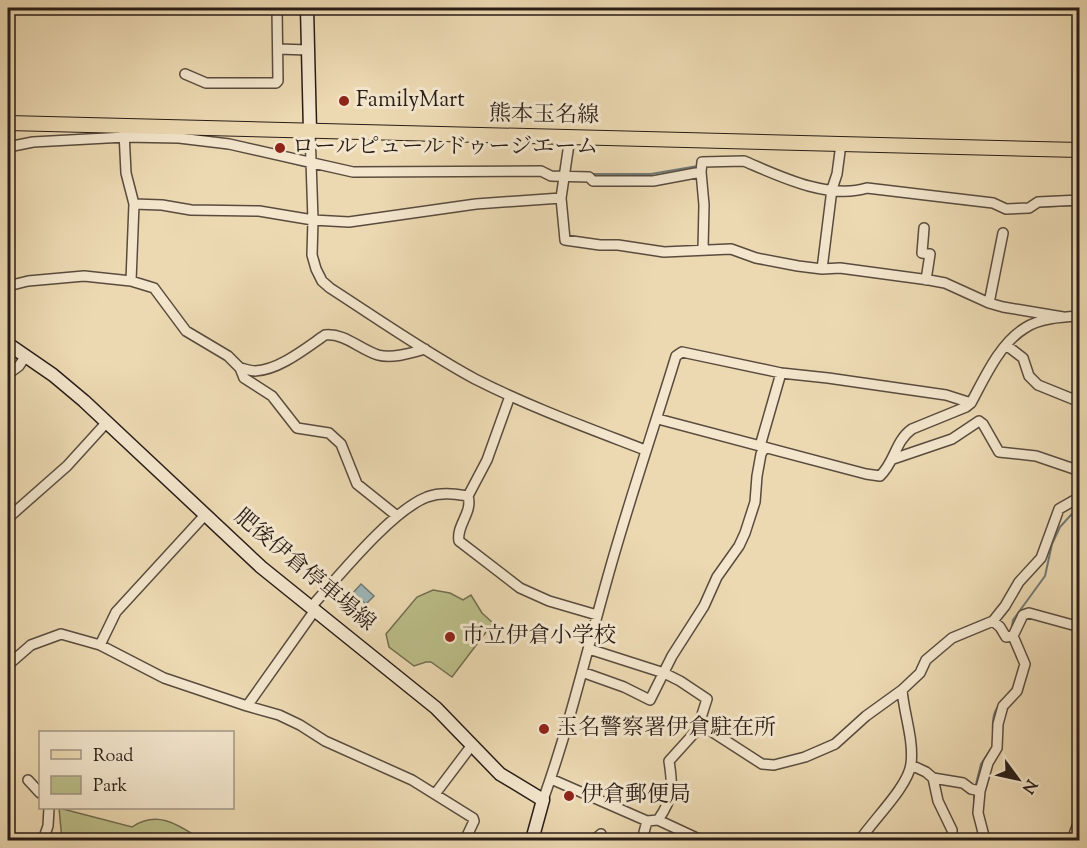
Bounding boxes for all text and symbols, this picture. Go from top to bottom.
place label: FamilyMart [356,85,465,117]
marker: FamilyMart [337,94,351,108]
street label: 熊本玉名線 [489,99,599,133]
place label: ロールピュールドゥージエーム [292,132,598,164]
marker: ロールピュールドゥージエーム [273,141,287,155]
street label: 肥後伊倉停車場線 [226,502,382,640]
place label: 市立伊倉小学校 [462,621,616,653]
marker: 市立伊倉小学校 [443,630,457,644]
place label: 玉名警察署伊倉駐在所 [556,713,776,745]
marker: 玉名警察署伊倉駐在所 [537,722,551,736]
legend [39,731,234,809]
text: Road [93,744,133,770]
north arrow [988,749,1048,809]
text: Park [93,774,128,800]
text: N [1015,774,1042,798]
place label: 伊倉郵便局 [581,780,691,812]
marker: 伊倉郵便局 [562,789,576,803]

